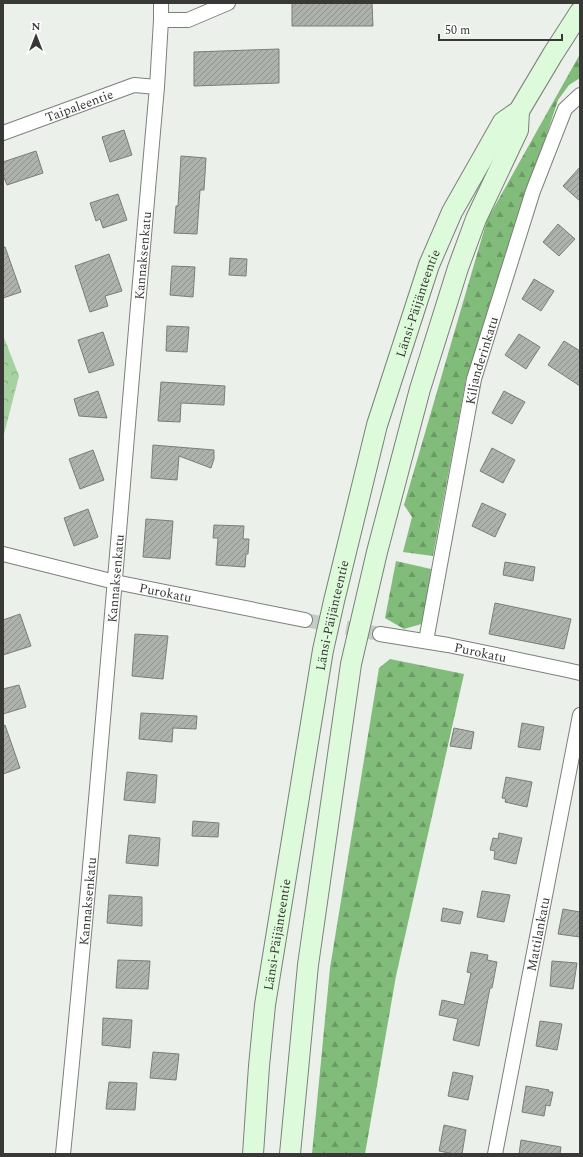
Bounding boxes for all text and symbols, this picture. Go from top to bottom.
north arrow [16,16,56,56]
scale bar [439,16,562,42]
text: N [32,18,41,35]
text: 50 m [445,21,470,40]
street label: Taipaleentie [42,84,116,128]
street label: Kannaksenkatu [130,211,157,301]
street label: Länsi-Päijänteentie [391,246,446,360]
street label: Kiljanderinkatu [460,314,504,406]
street label: Kannaksenkatu [102,533,130,623]
street label: Länsi-Päijänteentie [311,558,355,672]
street label: Purokatu [137,578,193,608]
street label: Purokatu [452,638,508,668]
street label: Kannaksenkatu [74,856,102,946]
street label: Länsi-Päijänteentie [259,877,296,992]
street label: Mattilankatu [522,895,556,973]

